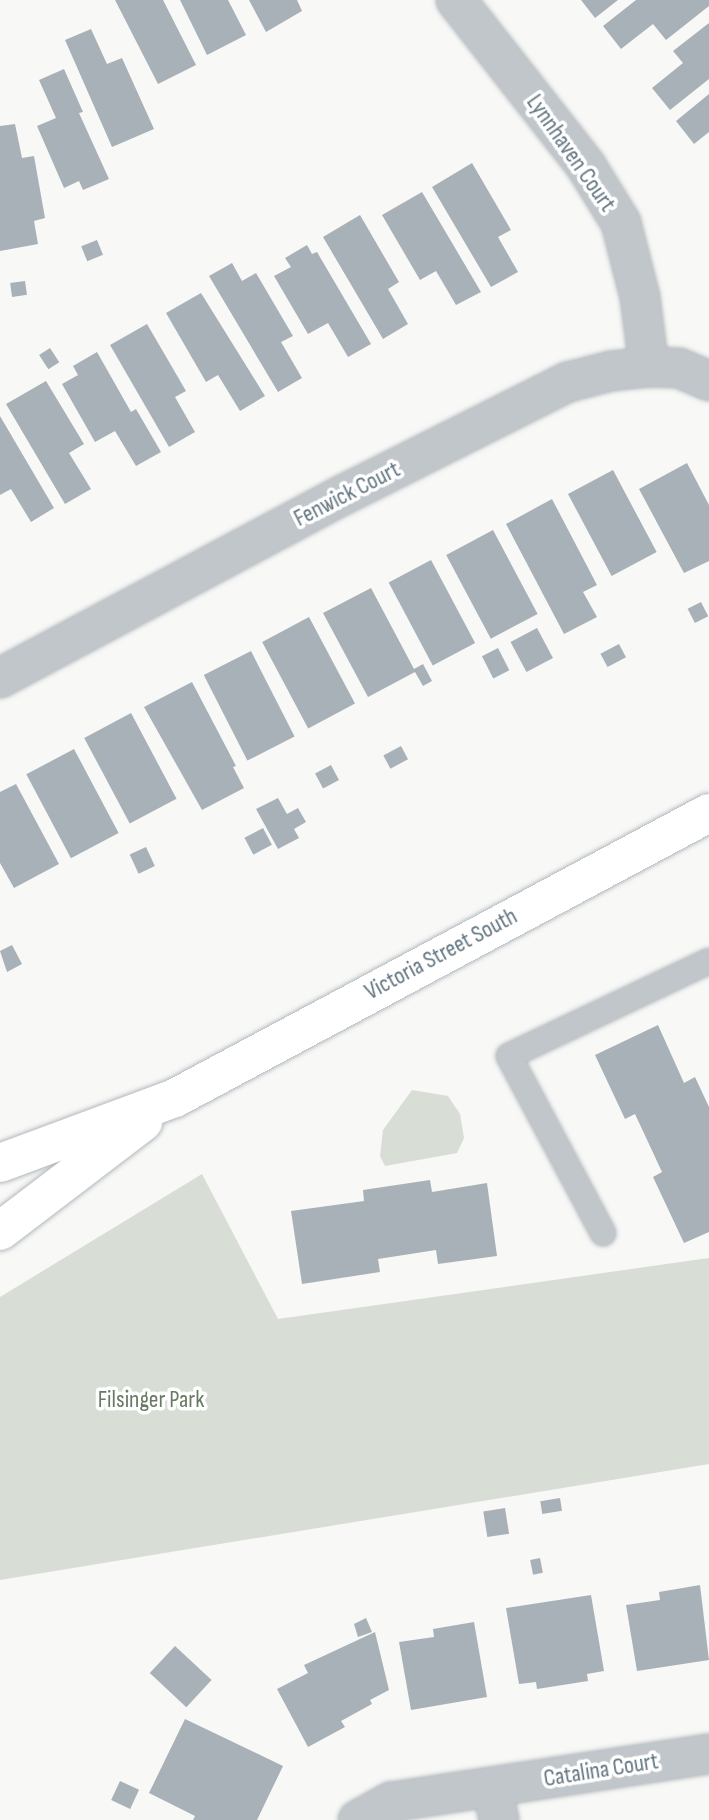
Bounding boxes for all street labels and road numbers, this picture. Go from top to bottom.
street label: Lynnhaven Court [520,89,622,217]
street label: Fenwick Court [289,455,405,533]
street label: Victoria Street South [360,902,522,1006]
street label: Catalina Court [542,1747,660,1793]

